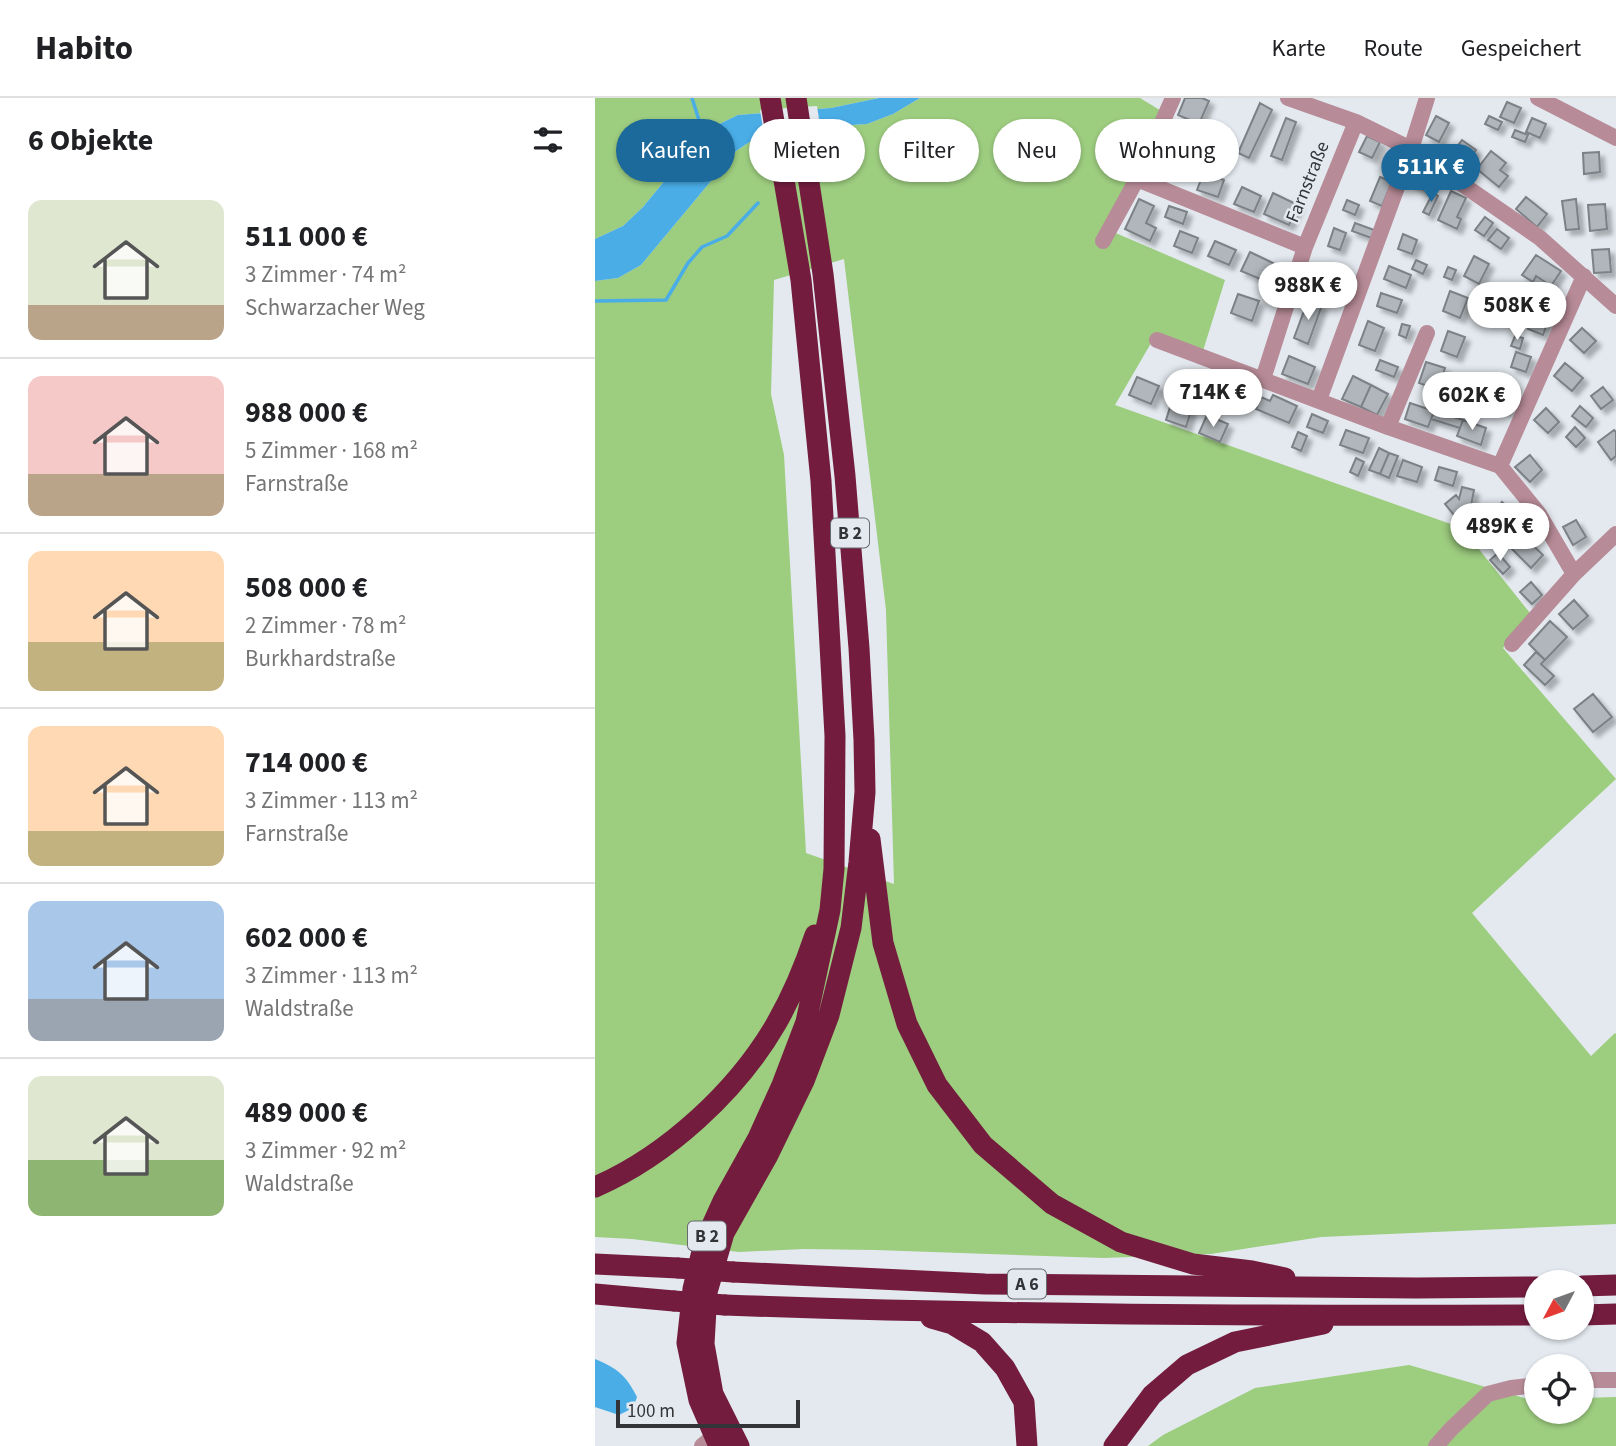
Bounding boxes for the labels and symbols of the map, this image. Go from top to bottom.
street label: Farnstraße [1279,137,1337,227]
pin: 511K € [1374,144,1488,204]
pin: 988K € [1251,262,1365,322]
pin: 508K € [1460,282,1574,342]
pin: 714K € [1156,370,1270,429]
pin: 602K € [1415,372,1529,432]
pin: 489K € [1443,504,1557,563]
road number: B 2 [831,519,869,548]
road number: B 2 [688,1222,726,1251]
road number: A 6 [1008,1269,1046,1298]
north arrow [1524,1270,1594,1340]
scale bar [616,1397,800,1429]

